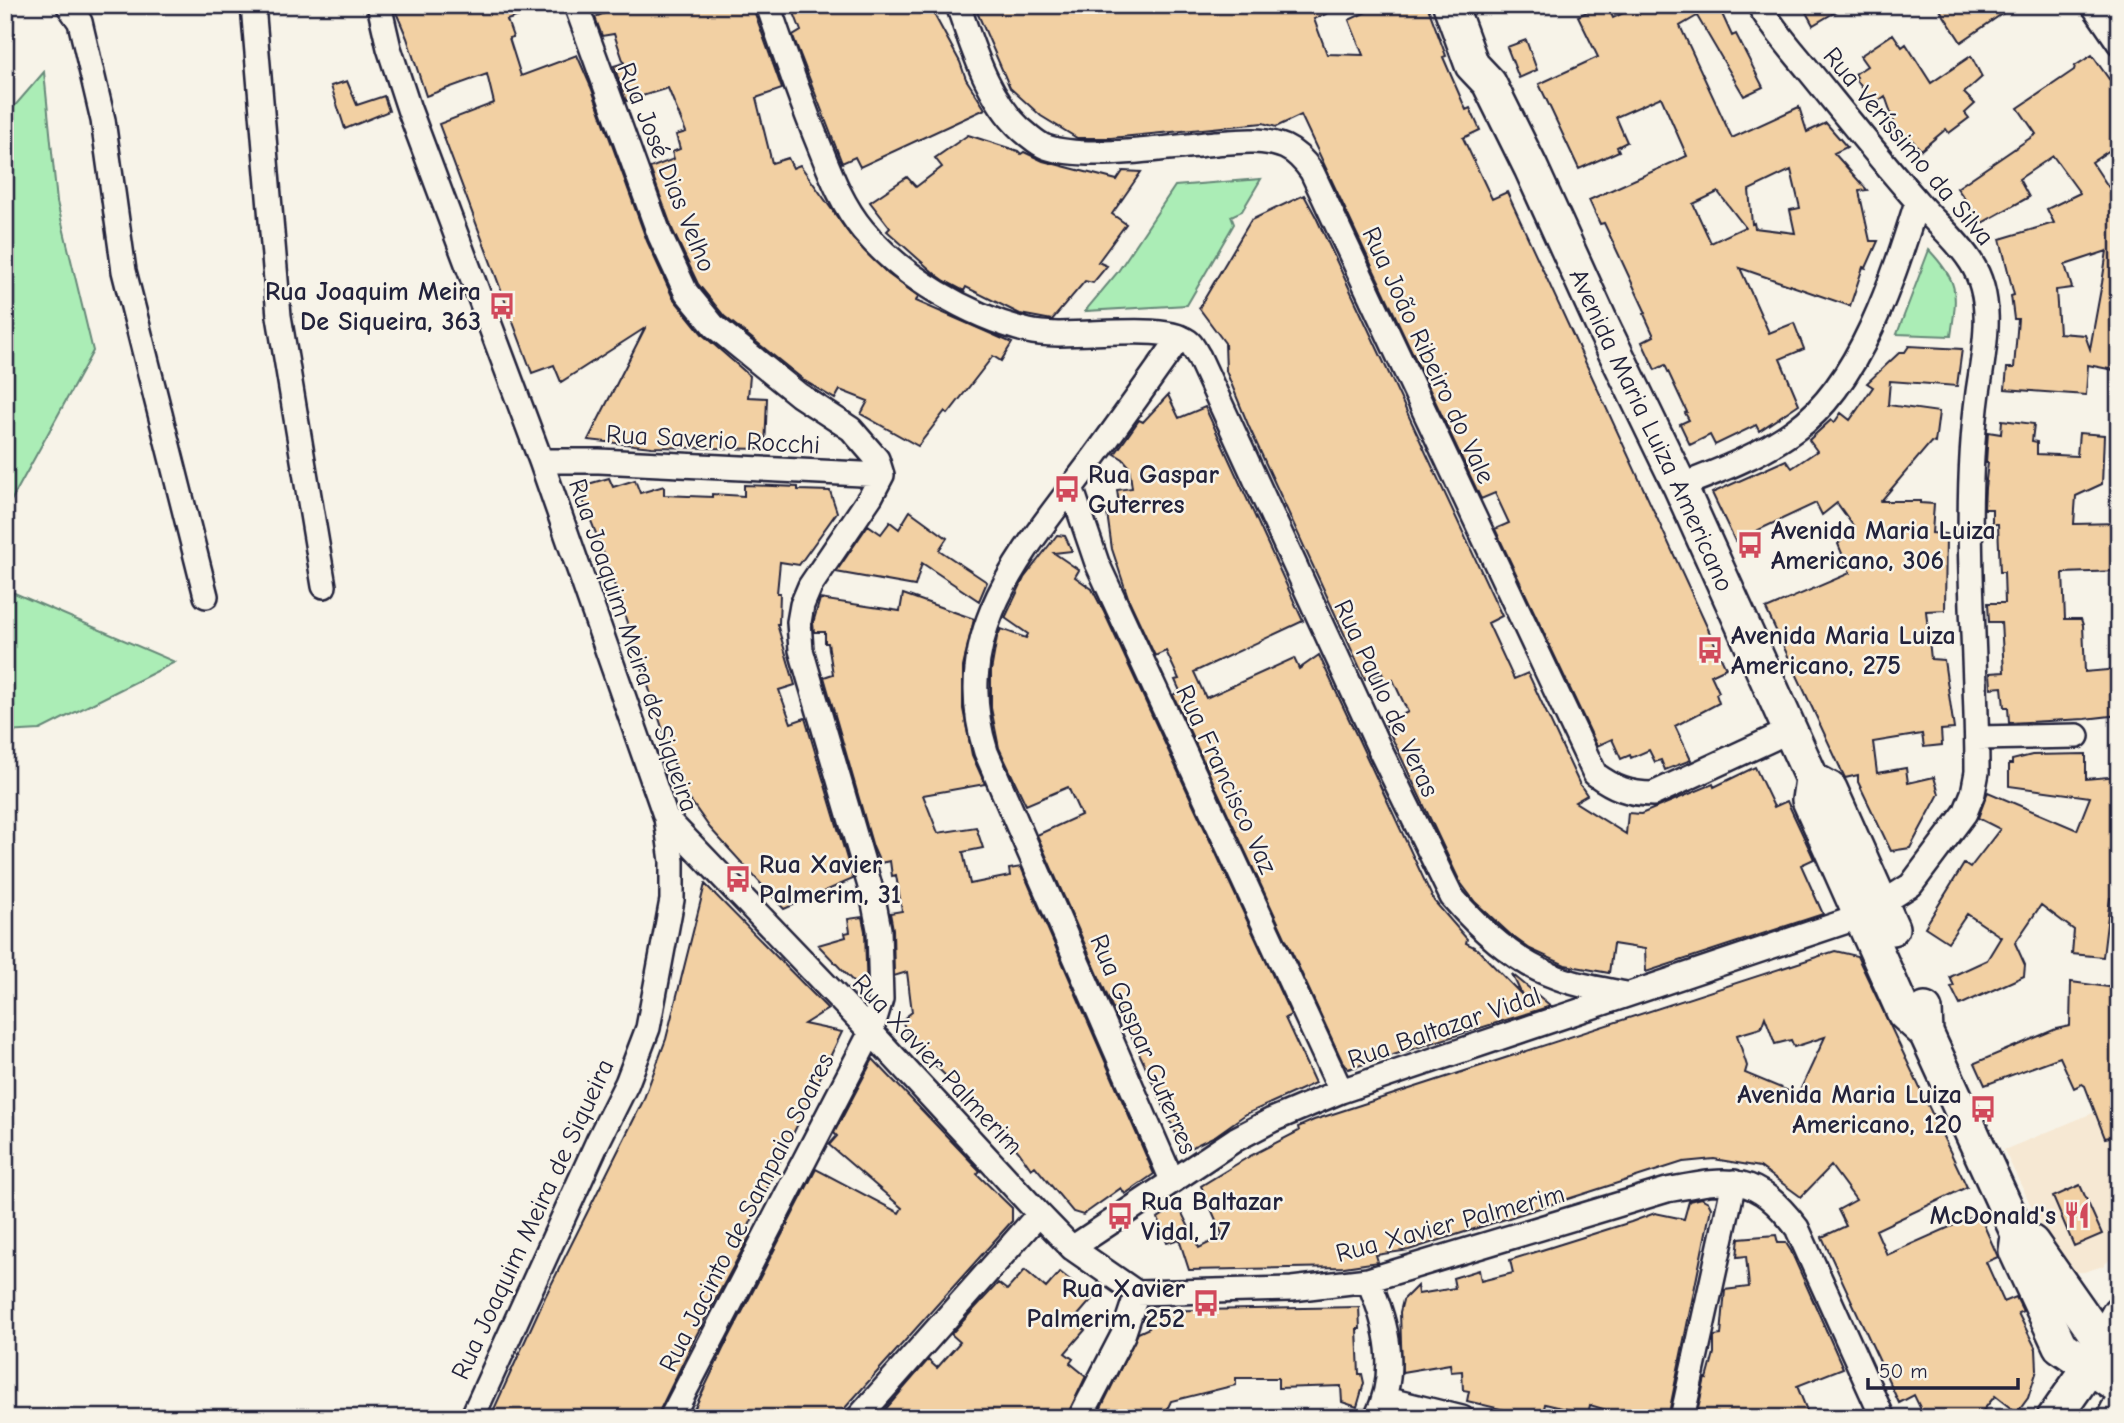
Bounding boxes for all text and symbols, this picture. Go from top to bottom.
street label: Rua Veríssimo da Silva [1817,41,2000,252]
street label: Rua José Dias Velho [610,58,722,276]
street label: Rua João Ribeiro do Vale [1355,222,1501,489]
street label: Avenida Maria Luiza Americano [1563,264,1740,596]
place label: Rua Joaquim Meira De Siqueira, 363 [265,277,481,337]
bus stop icon: Rua Joaquim Meira De Siqueira, 363 [487,291,517,321]
street label: Rua Saverio Rocchi [605,419,821,461]
place label: Rua Gaspar Guterres [1088,460,1219,520]
bus stop icon: Rua Gaspar Guterres [1052,474,1082,504]
street label: Rua Joaquim Meira de Siqueira [562,475,704,816]
place label: Avenida Maria Luiza Americano, 306 [1771,516,1996,576]
bus stop icon: Avenida Maria Luiza Americano, 306 [1735,530,1765,560]
street label: Rua Paulo de Veras [1327,595,1445,802]
place label: Avenida Maria Luiza Americano, 275 [1731,621,1956,681]
bus stop icon: Avenida Maria Luiza Americano, 275 [1695,635,1725,665]
street label: Rua Francisco Vaz [1169,680,1283,879]
place label: Rua Xavier Palmerim, 31 [759,850,901,910]
bus stop icon: Rua Xavier Palmerim, 31 [723,864,753,894]
street label: Rua Gaspar Guterres [1083,930,1203,1159]
street label: Rua Xavier Palmerim [846,968,1029,1161]
street label: Rua Baltazar Vidal [1344,981,1545,1075]
street label: Rua Jacinto de Sampaio Soares [653,1048,841,1377]
street label: Rua Joaquim Meira de Siqueira [445,1054,620,1384]
place label: Avenida Maria Luiza Americano, 120 [1737,1080,1962,1140]
bus stop icon: Avenida Maria Luiza Americano, 120 [1968,1094,1998,1124]
street label: Rua Xavier Palmerim [1333,1179,1568,1269]
place label: Rua Baltazar Vidal, 17 [1141,1187,1283,1247]
restaurant icon: McDonald's [2062,1200,2092,1230]
bus stop icon: Rua Baltazar Vidal, 17 [1105,1201,1135,1231]
place label: McDonald's [1930,1201,2056,1231]
place label: Rua Xavier Palmerim, 252 [1026,1274,1186,1334]
bus stop icon: Rua Xavier Palmerim, 252 [1191,1288,1221,1318]
scale bar [1868,1346,2019,1390]
text: 50 m [1879,1359,1928,1383]

